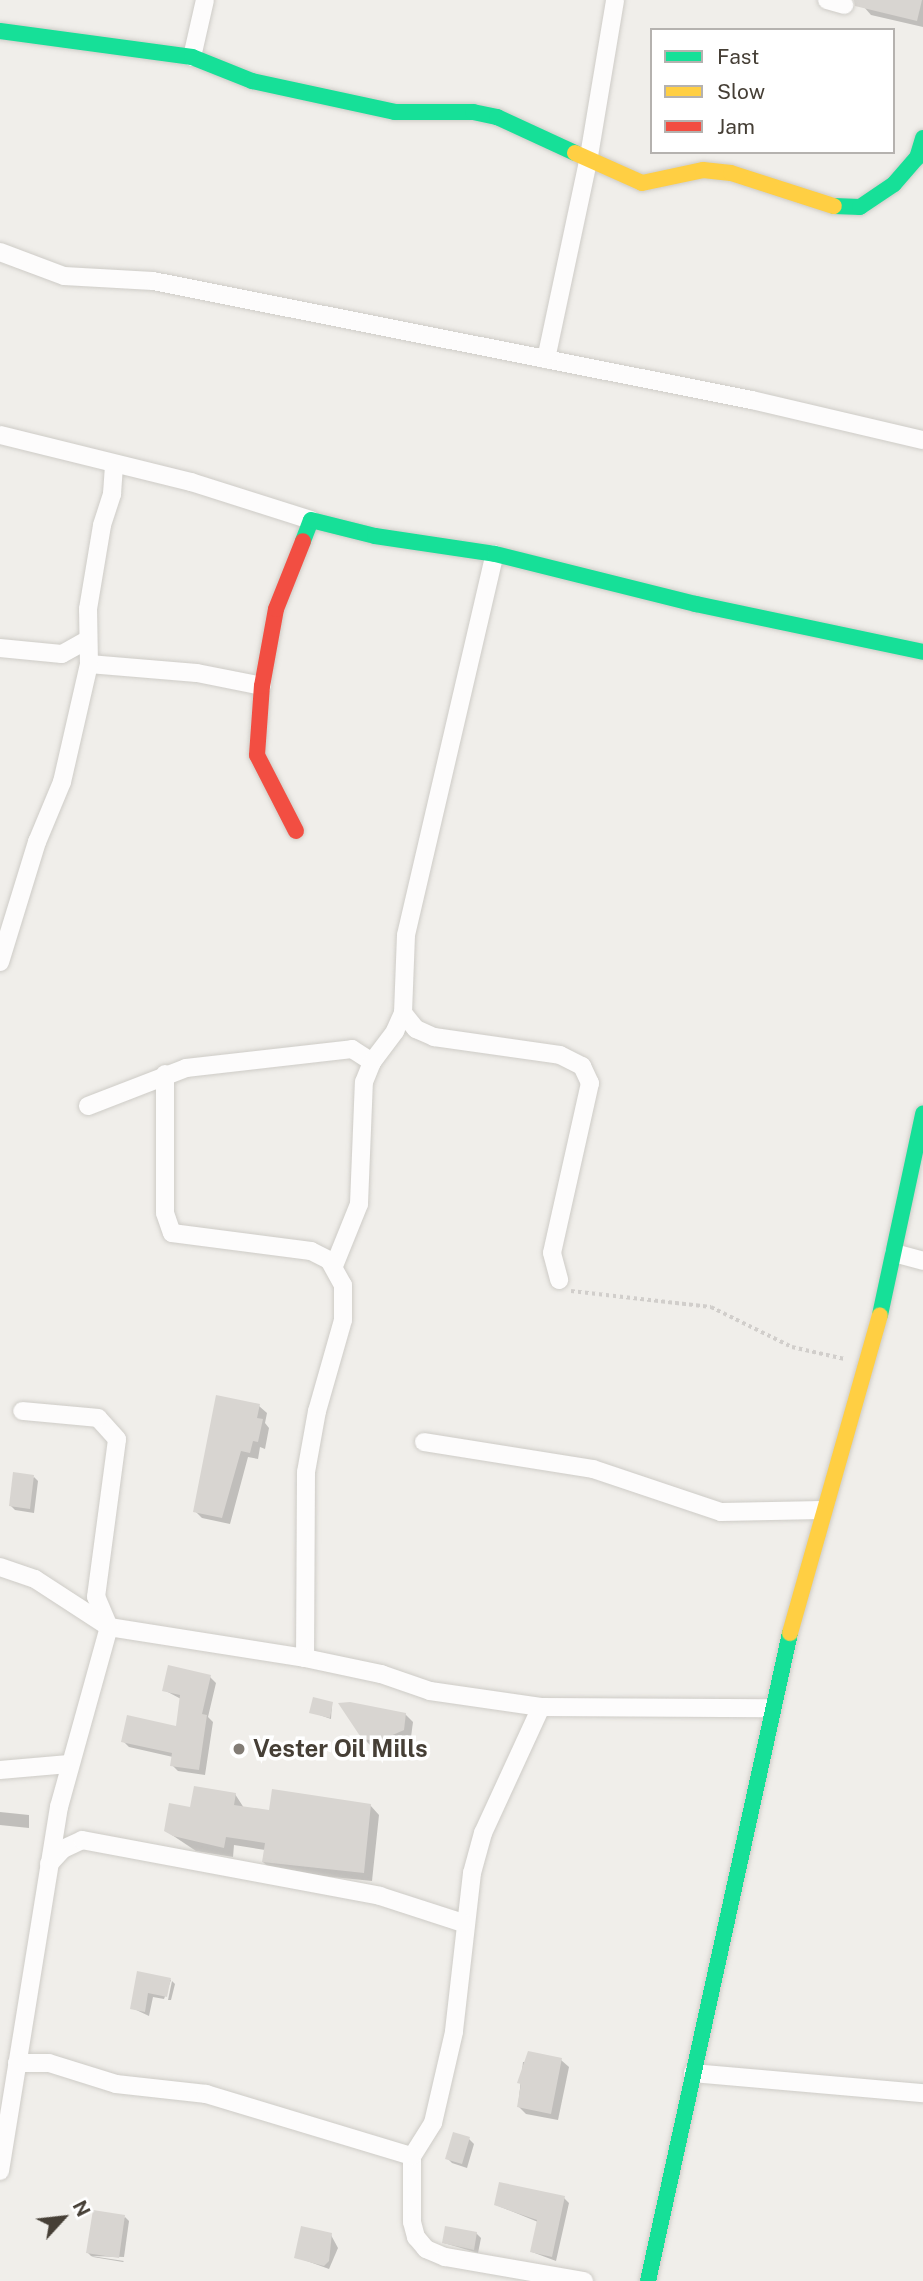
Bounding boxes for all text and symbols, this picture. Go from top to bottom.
legend [650,28,895,154]
text: Fast [717,44,759,69]
text: Slow [717,79,765,104]
text: Jam [717,114,755,139]
place label: Vester Oil Mills [253,1735,428,1763]
marker: Vester Oil Mills [231,1741,247,1757]
north arrow [28,2183,98,2253]
text: N [69,2197,95,2220]

